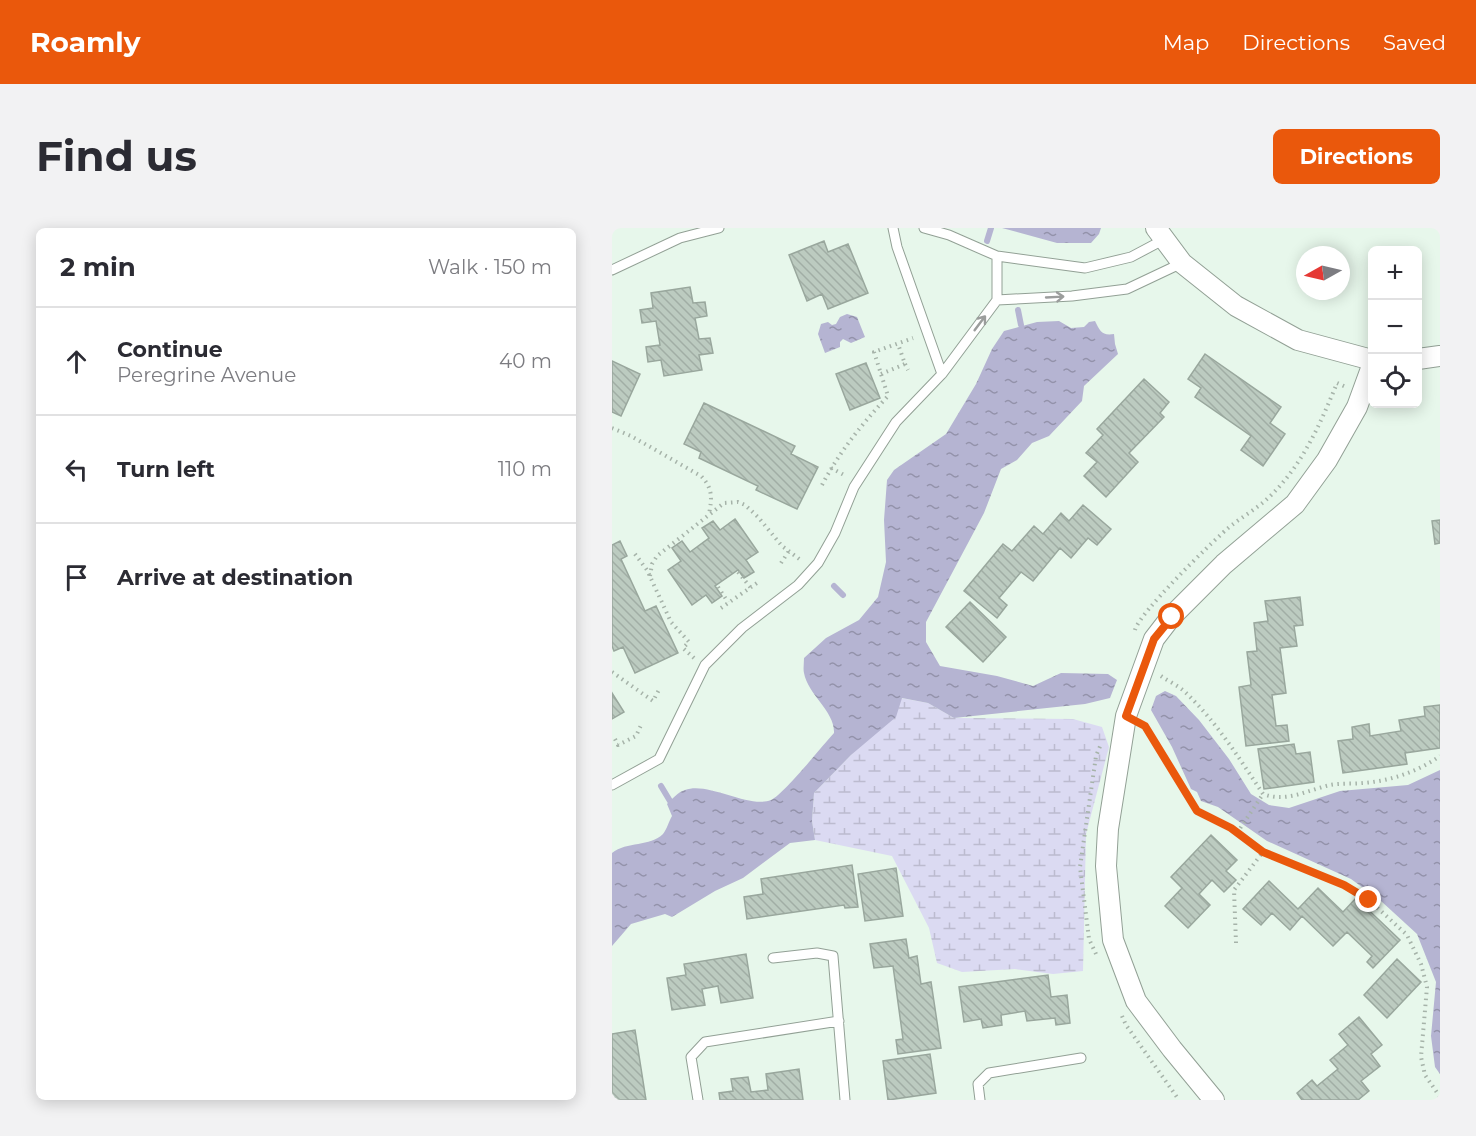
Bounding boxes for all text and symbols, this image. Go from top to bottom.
text: Roamly [30,25,140,59]
text: Map [1163,30,1209,55]
text: Directions [1242,30,1350,55]
text: Saved [1383,30,1446,55]
button: Directions [1273,129,1440,184]
text: Find us [36,130,197,182]
north arrow [1296,246,1350,300]
map controls [1368,246,1422,408]
button: + [1368,246,1422,300]
text: 2 min [60,251,136,283]
text: Walk · 150 m [428,255,552,279]
one-way arrow [1045,292,1065,303]
button: − [1368,300,1422,354]
one-way arrow [973,316,986,332]
text: Continue [117,336,223,363]
icon: ahead [60,345,93,378]
text: 40 m [499,349,552,373]
button: locate [1368,354,1422,408]
text: Peregrine Avenue [117,363,296,387]
icon: left [60,453,93,486]
text: Turn left [117,456,215,483]
text: 110 m [498,457,552,481]
icon: arrive [60,561,93,594]
text: Arrive at destination [117,564,353,591]
route start [1158,603,1184,629]
route end [1355,886,1381,912]

